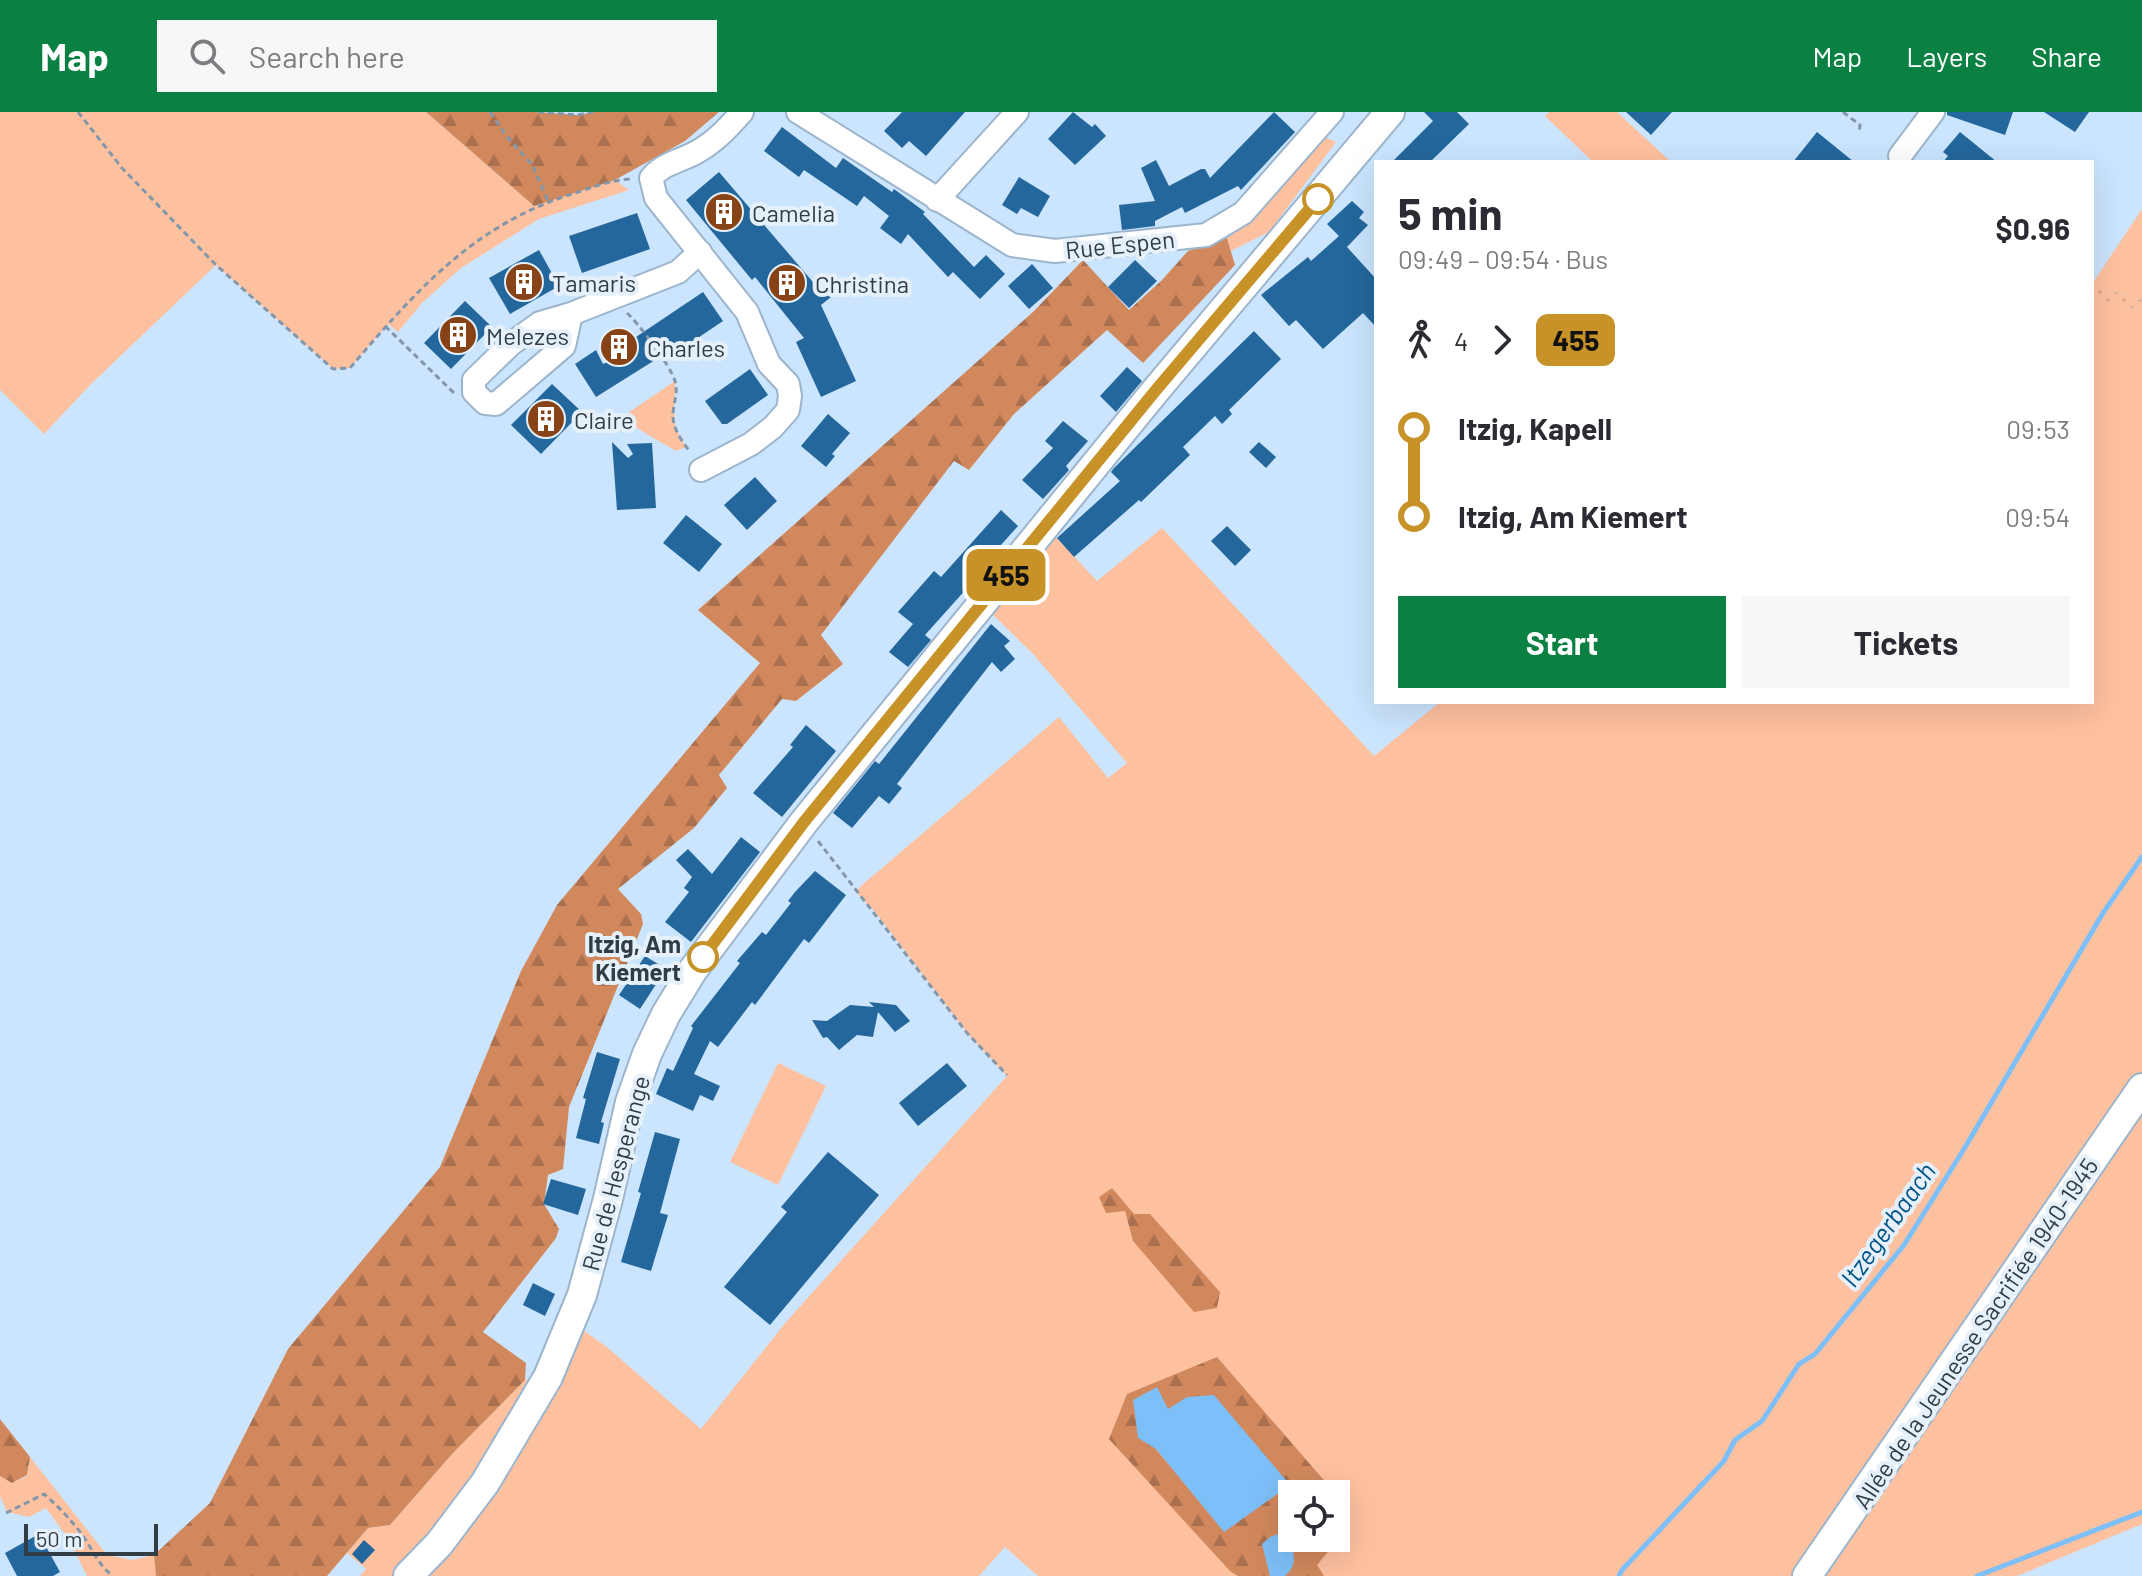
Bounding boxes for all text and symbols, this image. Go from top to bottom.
search box [157,20,717,92]
text: Map [40,33,109,79]
icon: search [185,34,229,78]
text: Search here [249,38,405,74]
text: Map [1812,39,1862,73]
text: Layers [1906,39,1987,73]
text: Share [2031,39,2102,73]
unlabelled marker [1303,184,1333,214]
text: 5 min [1398,186,1503,239]
building icon: Camelia [703,191,745,233]
place label: Camelia [752,198,835,227]
text: $0.96 [1996,210,2070,246]
street label: Rue Espen [1064,224,1176,264]
text: 09:49 – 09:54 · Bus [1398,243,1608,274]
building icon: Tamaris [503,261,545,303]
building icon: Christina [766,262,808,304]
place label: Tamaris [552,268,636,297]
place label: Christina [815,269,909,298]
building icon: Melezes [437,314,479,356]
icon: walk [1398,318,1442,362]
icon: forward [1480,318,1524,362]
place label: Melezes [486,321,569,350]
text: 455 [1552,323,1599,357]
text: 4 [1454,325,1468,356]
building icon: Charles [598,326,640,368]
place label: Charles [647,333,725,362]
building icon: Claire [525,398,567,440]
place label: Claire [574,405,634,434]
text: Itzig, Kapell [1458,410,1612,446]
text: 09:53 [2006,413,2070,444]
text: Itzig, Am Kiemert [1458,498,1688,534]
text: 09:54 [2005,501,2070,532]
line badge: 455 [960,549,1052,601]
text: 455 [982,558,1030,592]
button: Start [1398,596,1726,688]
button: Tickets [1742,596,2070,688]
place label: Itzig, Am Kiemert [588,929,681,986]
marker: Itzig, Am Kiemert [688,942,718,972]
street label: Rue de Hesperange [575,1072,655,1274]
street label: Allée de la Jeunesse Sacrifiée 1940-1945 [1846,1152,2104,1514]
water label: Itzegerbaach [1833,1156,1941,1292]
map controls [1278,1480,1350,1552]
button: locate [1278,1480,1350,1552]
scale bar [24,1520,158,1556]
text: 50 m [36,1525,82,1551]

